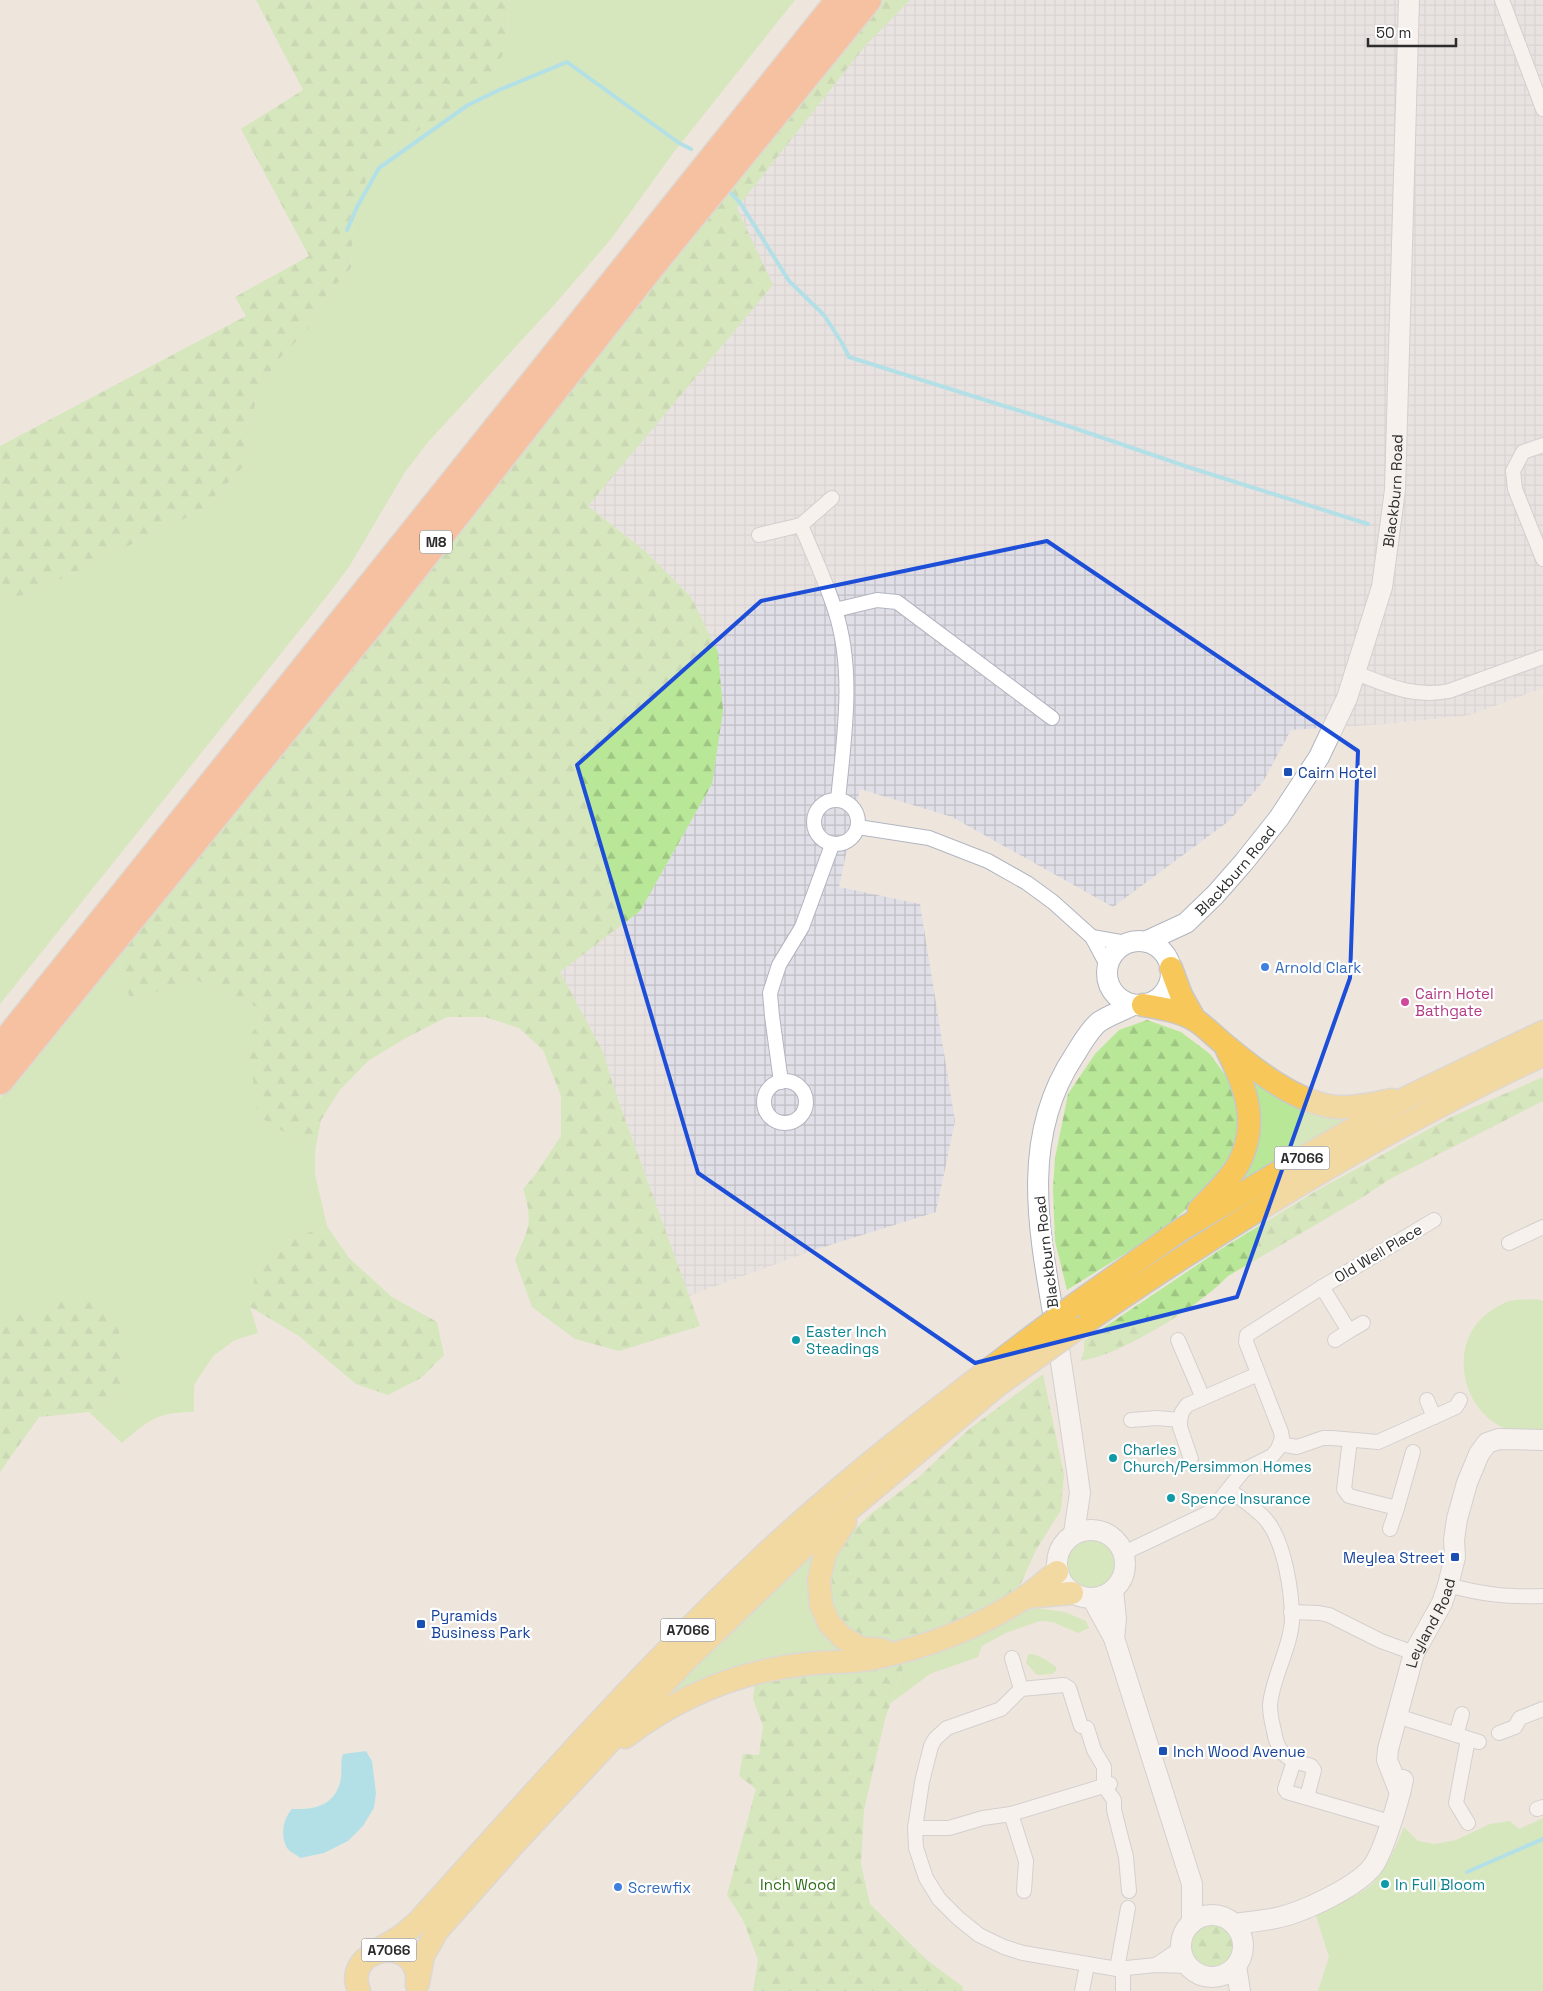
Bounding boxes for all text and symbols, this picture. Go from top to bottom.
scale bar [1368,15,1456,47]
text: 50 m [1376,23,1411,42]
street label: Blackburn Road [1378,434,1406,548]
road number: M8 [420,530,452,554]
place label: Cairn Hotel [1298,763,1377,782]
marker: Cairn Hotel [1282,766,1294,778]
street label: Blackburn Road [1190,821,1279,919]
place label: Arnold Clark [1275,958,1361,977]
marker: Arnold Clark [1259,961,1271,973]
place label: Cairn Hotel Bathgate [1415,984,1494,1020]
marker: Cairn Hotel Bathgate [1399,996,1411,1008]
road number: A7066 [1274,1146,1330,1170]
street label: Blackburn Road [1030,1195,1062,1309]
street label: Old Well Place [1331,1219,1425,1287]
place label: Easter Inch Steadings [806,1322,887,1358]
marker: Easter Inch Steadings [790,1334,802,1346]
place label: Charles Church/Persimmon Homes [1123,1440,1312,1476]
marker: Charles Church/Persimmon Homes [1107,1452,1119,1464]
place label: Spence Insurance [1181,1489,1311,1508]
marker: Spence Insurance [1165,1492,1177,1504]
place label: Meylea Street [1343,1548,1445,1567]
marker: Meylea Street [1449,1551,1461,1563]
street label: Leyland Road [1401,1576,1459,1670]
place label: Pyramids Business Park [431,1606,531,1642]
marker: Pyramids Business Park [415,1618,427,1630]
road number: A7066 [660,1618,716,1642]
place label: Inch Wood Avenue [1173,1742,1306,1761]
marker: Inch Wood Avenue [1157,1745,1169,1757]
park label: Inch Wood [760,1875,836,1894]
place label: In Full Bloom [1395,1875,1485,1894]
place label: Screwfix [628,1878,691,1897]
marker: In Full Bloom [1379,1878,1391,1890]
marker: Screwfix [612,1881,624,1893]
road number: A7066 [362,1938,416,1962]

